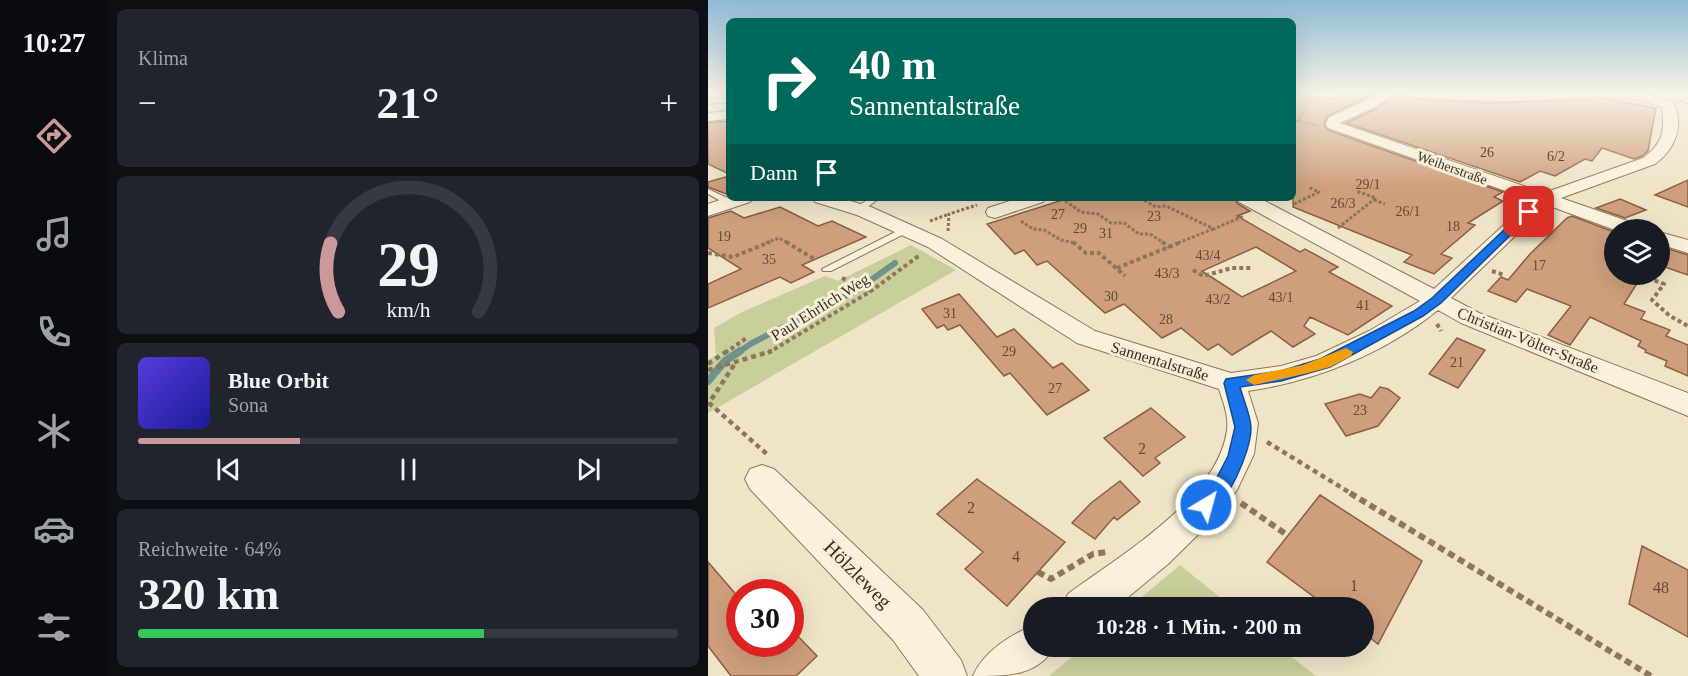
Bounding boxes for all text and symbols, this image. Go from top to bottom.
text: 10:27 [23,28,86,58]
icon: right [750,42,828,120]
text: 40 m [849,42,937,88]
text: Klima [138,47,188,69]
text: 21° [377,78,440,128]
text: − [138,85,157,121]
text: + [659,85,678,121]
text: Sannentalstraße [849,91,1020,121]
icon: directions [33,115,75,157]
house number: 26 [1480,145,1494,160]
street label: Weiherstraße [1415,148,1489,188]
house number: 6/2 [1547,149,1565,164]
icon: arrive [810,156,843,189]
text: Dann [750,160,798,185]
house number: 29/1 [1356,177,1380,192]
pin [1503,186,1554,237]
icon: arrive [1512,195,1545,228]
house number: 26/3 [1331,196,1355,211]
house number: 26/1 [1396,204,1420,219]
house number: 27 [1051,207,1065,222]
house number: 23 [1147,209,1161,224]
icon: music [33,213,75,255]
house number: 18 [1446,219,1460,234]
map controls [1604,219,1670,285]
button: layers [1604,219,1670,285]
house number: 29 [1073,221,1087,236]
house number: 31 [1099,226,1113,241]
house number: 19 [717,229,731,244]
text: 29 [377,230,439,299]
house number: 43/4 [1196,248,1220,263]
house number: 35 [762,252,776,267]
house number: 17 [1532,258,1546,273]
house number: 43/3 [1155,266,1179,281]
street label: Paul Ehrlich Weg [768,270,873,345]
house number: 30 [1104,289,1118,304]
house number: 43/1 [1269,290,1293,305]
house number: 43/2 [1206,292,1230,307]
text: km/h [386,298,430,322]
house number: 41 [1356,298,1370,313]
street label: Christian-Völter-Straße [1455,304,1601,376]
house number: 31 [943,306,957,321]
icon: phone [33,311,75,353]
house number: 28 [1159,312,1173,327]
street label: Sannentalstraße [1109,338,1211,384]
house number: 29 [1002,344,1016,359]
house number: 21 [1450,355,1464,370]
text: Blue Orbit [228,368,329,393]
house number: 27 [1048,381,1062,396]
text: Sona [228,394,268,416]
house number: 23 [1353,403,1367,418]
icon: climate [33,410,75,452]
house number: 2 [1138,440,1146,457]
icon: previous [212,453,245,486]
icon: pause [392,453,425,486]
icon: next [572,453,605,486]
position arrow [1174,473,1238,537]
house number: 2 [967,499,975,516]
icon: car [33,508,75,550]
street label: Hölzleweg [819,536,896,613]
text: Reichweite · 64% [138,538,281,560]
house number: 4 [1012,548,1020,565]
text: 320 km [138,569,279,619]
house number: 1 [1350,577,1358,594]
speed limit sign: 30 [726,579,804,657]
house number: 48 [1653,579,1669,596]
icon: filters [33,606,75,648]
text: 10:28 · 1 Min. · 200 m [1096,614,1301,639]

